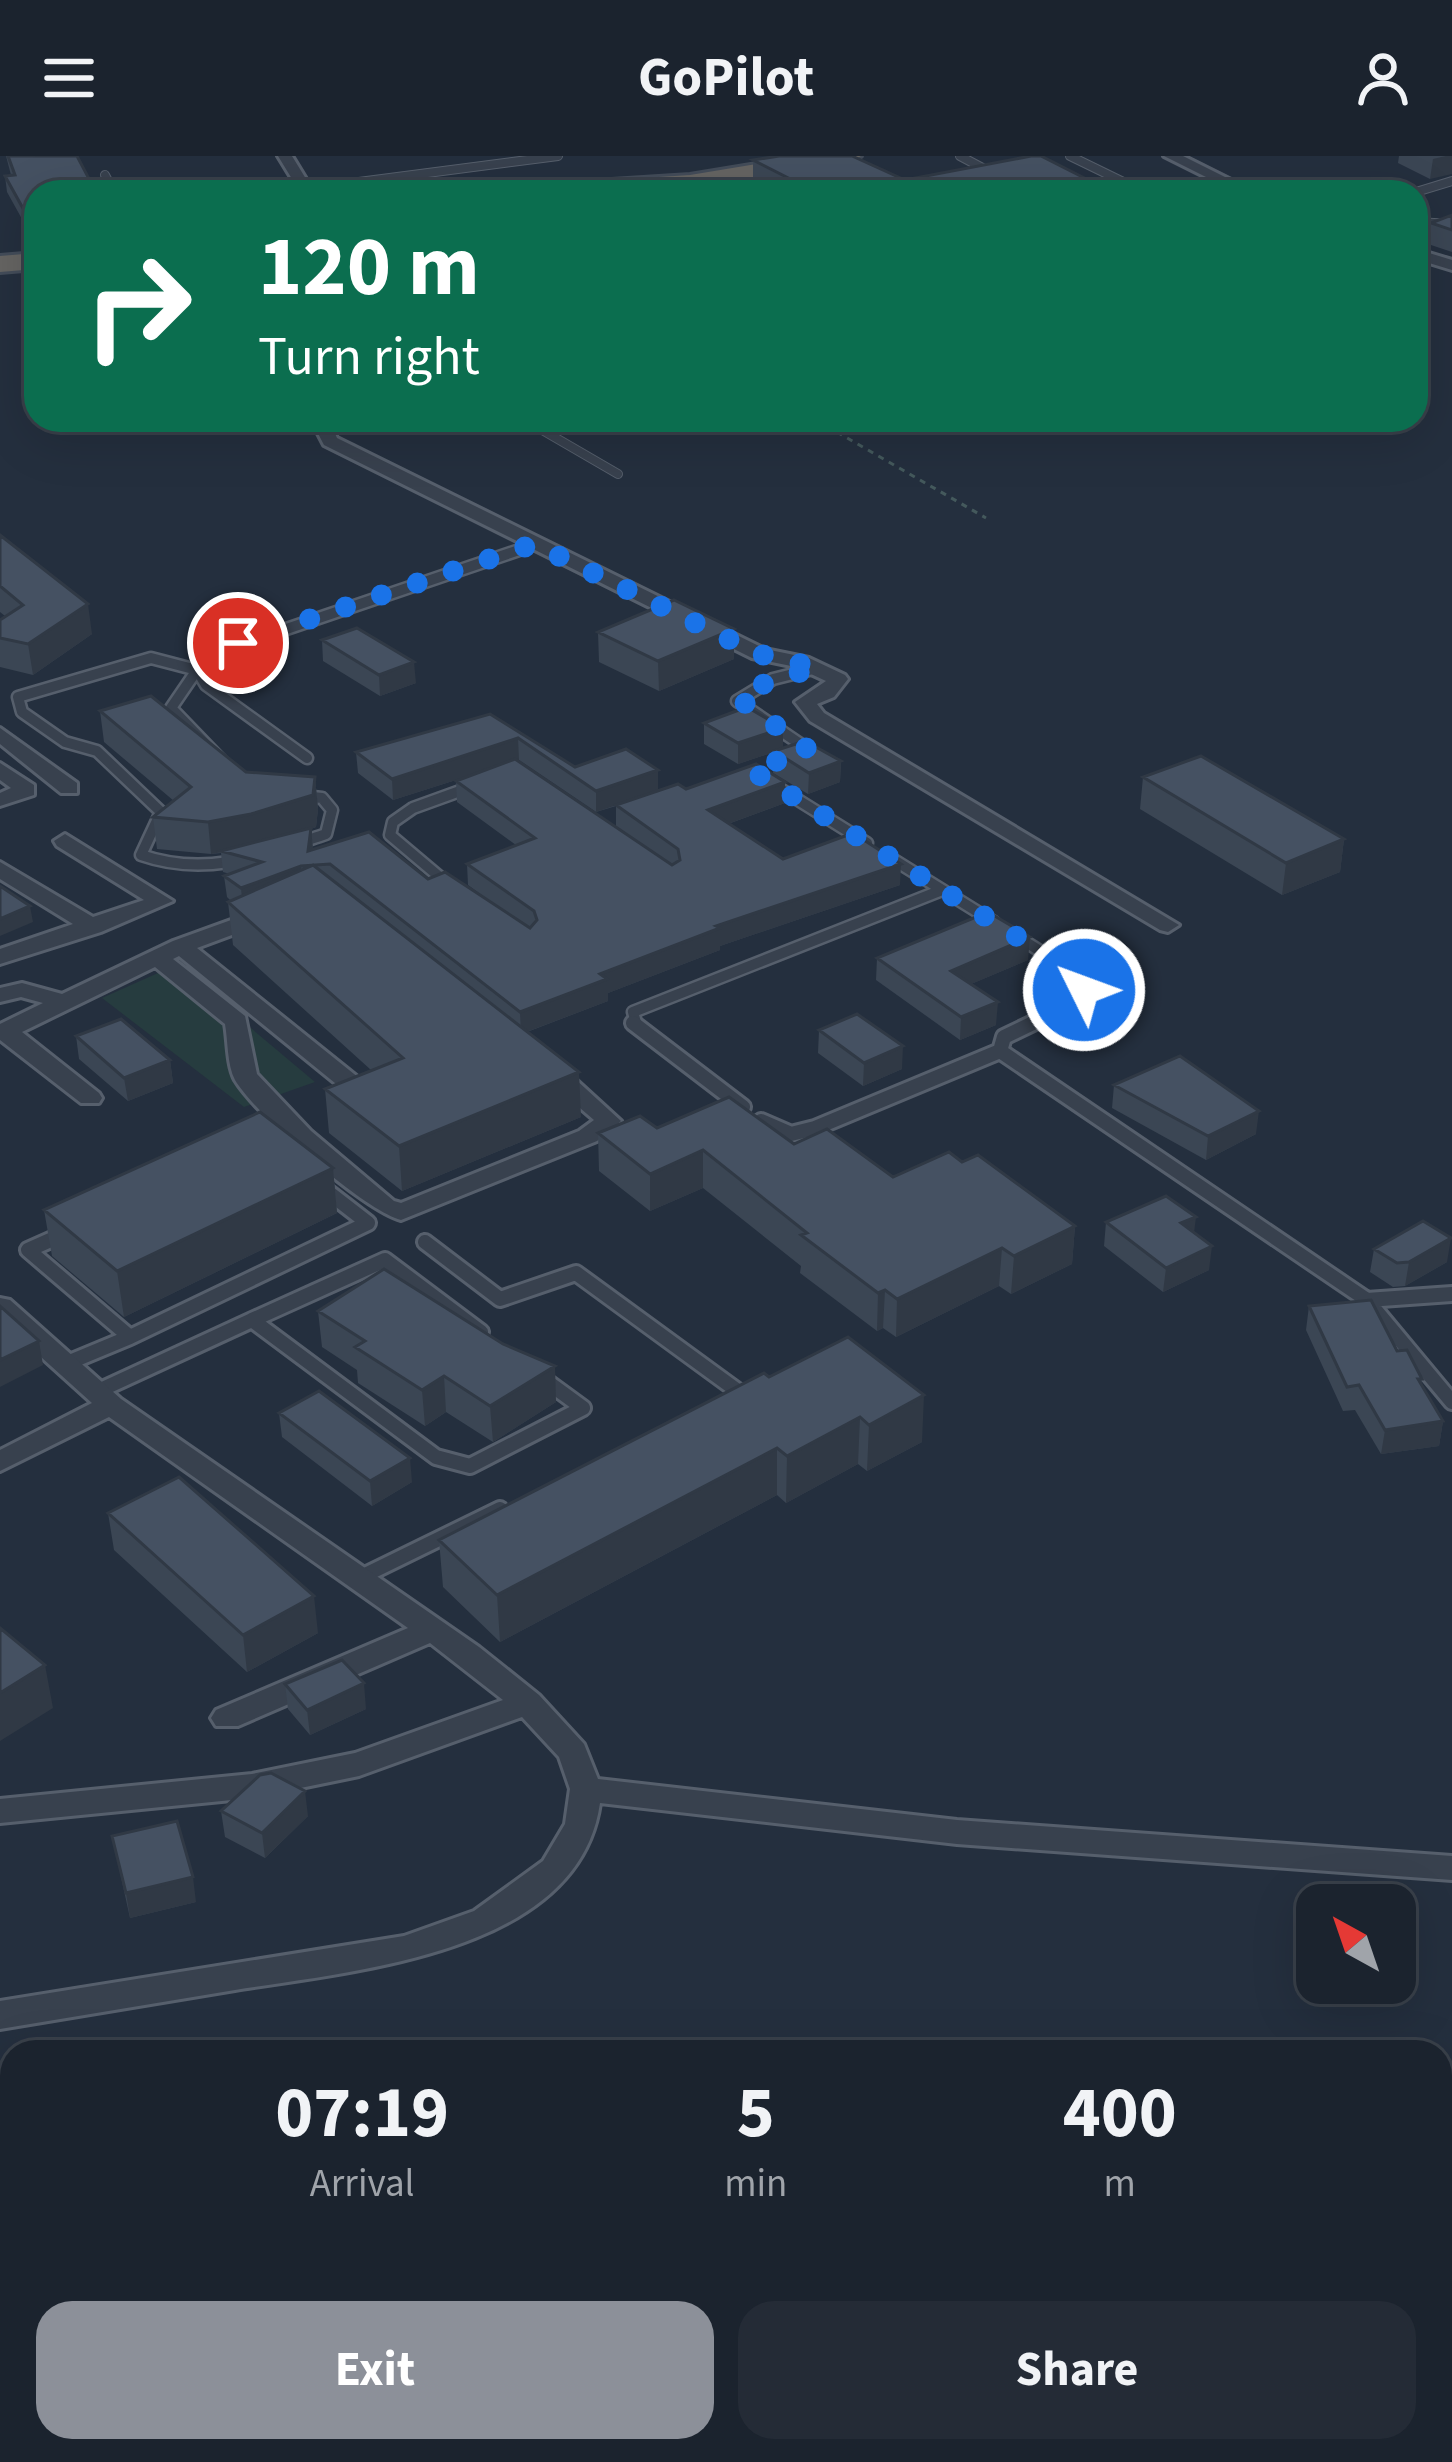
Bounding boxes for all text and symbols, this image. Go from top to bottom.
text: GoPilot [638,40,814,117]
icon: menu [36,45,102,111]
icon: person [1350,45,1416,111]
text: 120 m [258,208,480,328]
icon: right [60,228,216,384]
text: Turn right [258,319,480,396]
pin [187,592,289,694]
icon: arrive [205,610,271,676]
position arrow [1021,927,1147,1053]
north arrow [1296,1884,1416,2004]
map controls [1296,1884,1416,2004]
text: 07:19 [275,2062,449,2165]
text: 5 [737,2062,775,2165]
text: 400 [1063,2062,1177,2165]
text: Arrival [310,2156,415,2212]
text: min [724,2156,787,2212]
text: m [1104,2156,1136,2212]
button: Exit [36,2301,714,2439]
button: Share [738,2301,1416,2439]

